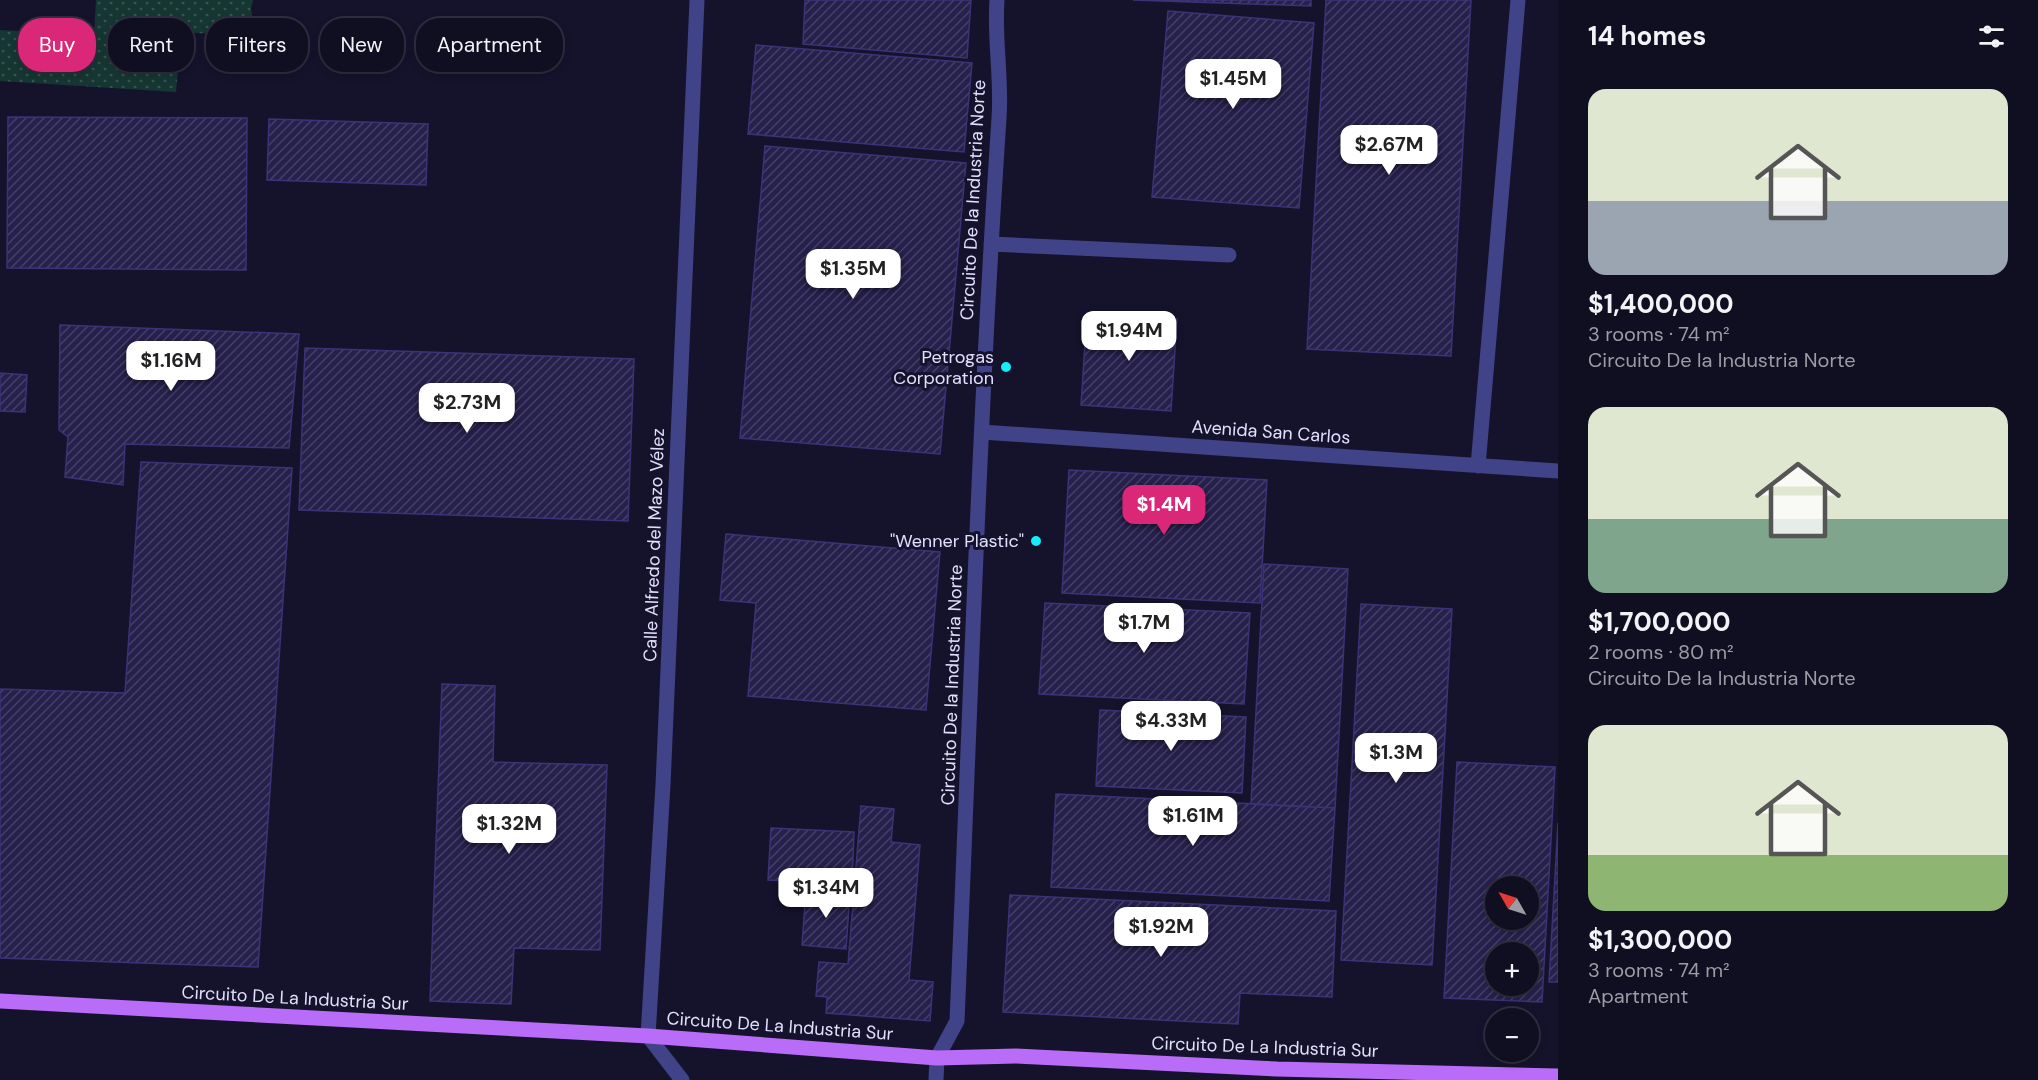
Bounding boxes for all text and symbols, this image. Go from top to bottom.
chip: Buy [18,18,96,72]
chip: Rent [108,18,194,72]
chip: Filters [206,18,308,72]
chip: New [320,18,404,72]
chip: Apartment [416,18,563,72]
text: 14 homes [1588,19,1706,53]
icon: filters [1975,20,2008,53]
pin: $1.45M [1184,59,1282,110]
text: $1.45M [1199,65,1267,91]
street label: Circuito De la Industria Norte [955,79,991,321]
pin: $2.67M [1340,125,1438,176]
icon: home [1744,128,1852,236]
text: $2.67M [1355,131,1424,157]
pin: $1.35M [804,249,902,300]
text: $1.35M [820,255,886,281]
text: $1,400,000 [1588,287,1734,321]
pin: $1.94M [1080,311,1178,362]
text: $1.94M [1095,317,1163,343]
text: 3 rooms · 74 m² [1588,321,1730,347]
pin: $1.16M [122,341,220,392]
place label: Petrogas Corporation [893,345,994,390]
text: $1.16M [140,347,202,373]
text: Circuito De la Industria Norte [1588,347,1856,373]
marker: Petrogas Corporation [999,360,1013,374]
pin: $2.73M [418,383,516,434]
text: $2.73M [433,389,501,415]
street label: Avenida San Carlos [1191,414,1351,450]
street label: Calle Alfredo del Mazo Vélez [638,428,670,662]
icon: home [1744,446,1852,554]
pin: $1.4M [1122,485,1206,536]
text: $1.4M [1136,491,1192,517]
place label: "Wenner Plastic" [890,529,1024,553]
marker: "Wenner Plastic" [1029,534,1043,548]
street label: Circuito De la Industria Norte [936,564,968,806]
pin: $1.7M [1102,603,1186,654]
text: $1,700,000 [1588,605,1731,639]
text: $1.7M [1118,609,1170,635]
text: 2 rooms · 80 m² [1588,639,1734,665]
text: Circuito De la Industria Norte [1588,665,1856,691]
pin: $4.33M [1122,701,1220,752]
text: $4.33M [1135,707,1207,733]
pin: $1.3M [1354,733,1438,784]
text: $1.3M [1369,739,1423,765]
icon: home [1744,764,1852,872]
pin: $1.61M [1144,796,1242,847]
text: $1.61M [1162,802,1224,828]
pin: $1.32M [460,804,558,855]
text: $1.32M [476,810,542,836]
pin: $1.34M [777,868,875,919]
text: $1.34M [792,874,860,900]
north arrow [1485,876,1539,930]
map controls [1485,876,1539,1062]
pin: $1.92M [1112,907,1210,958]
text: $1.92M [1128,913,1194,939]
text: $1,300,000 [1588,923,1732,957]
button: + [1485,942,1539,996]
text: 3 rooms · 74 m² [1588,957,1730,983]
street label: Circuito De La Industria Sur [181,980,409,1016]
text: Apartment [1588,983,1688,1009]
street label: Circuito De La Industria Sur [666,1006,894,1046]
button: − [1485,1008,1539,1062]
street label: Circuito De La Industria Sur [1151,1031,1379,1063]

